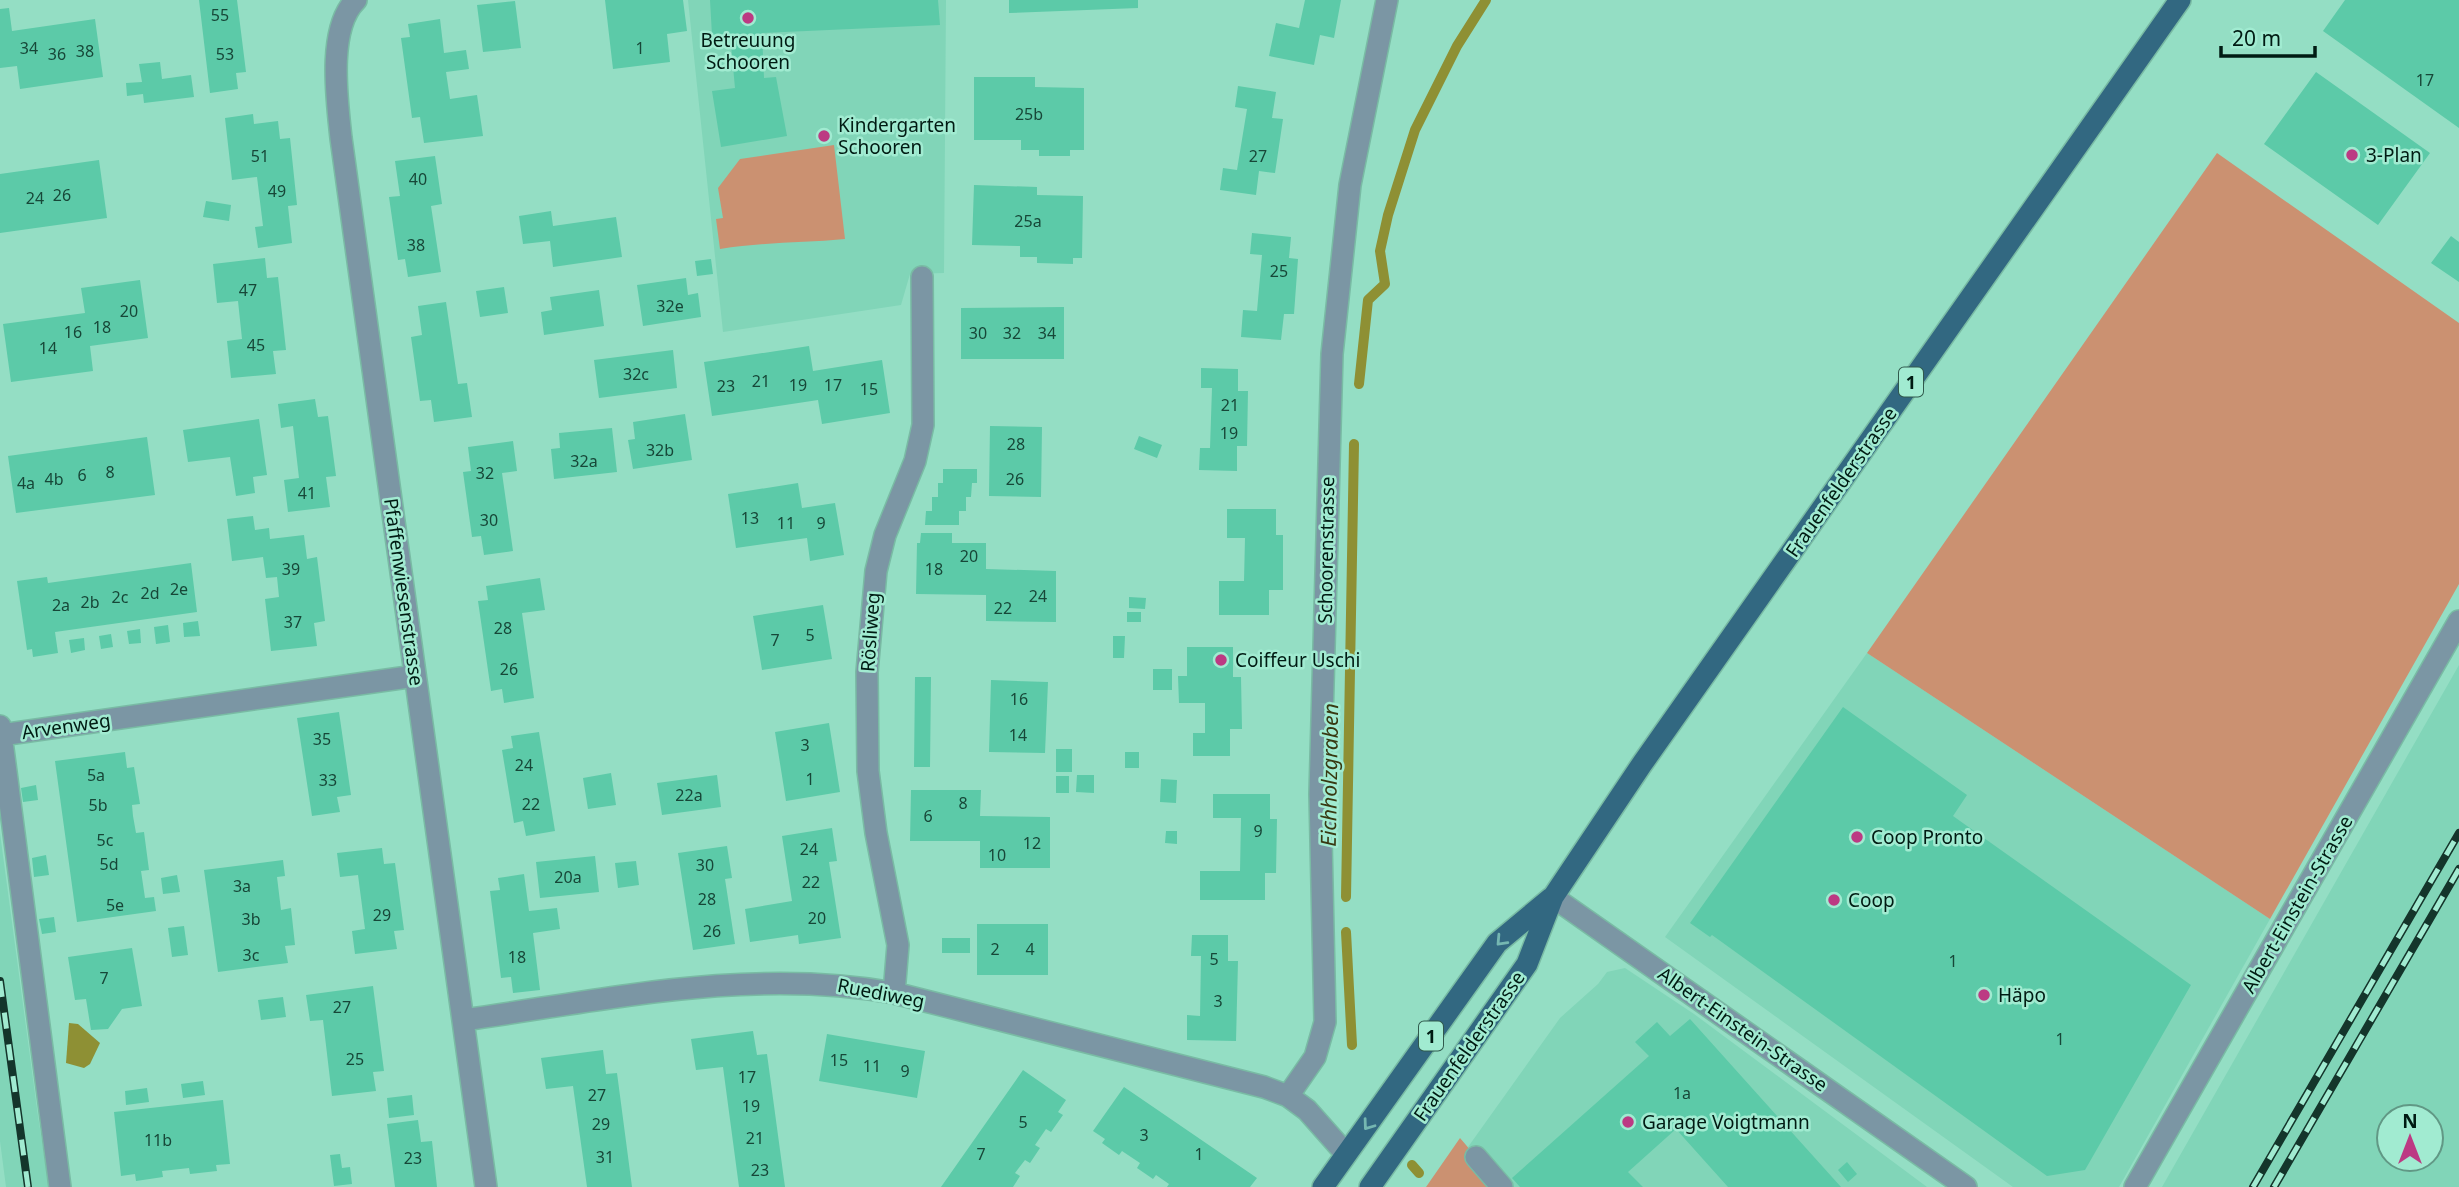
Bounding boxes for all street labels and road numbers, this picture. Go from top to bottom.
road number: 1 [1899,368,1923,396]
street label: Frauenfelderstrasse [1779,402,1903,562]
street label: Schoorenstrasse [1312,476,1340,624]
street label: Pfaffenwiesenstrasse [378,496,430,688]
street label: Rösliweg [854,591,886,673]
street label: Arvenweg [20,707,112,745]
street label: Albert-Einstein-Strasse [2235,810,2359,998]
street label: Albert-Einstein-Strasse [1653,961,1833,1097]
street label: Frauenfelderstrasse [1407,966,1531,1126]
street label: Ruediweg [835,972,927,1014]
road number: 1 [1419,1021,1443,1050]

